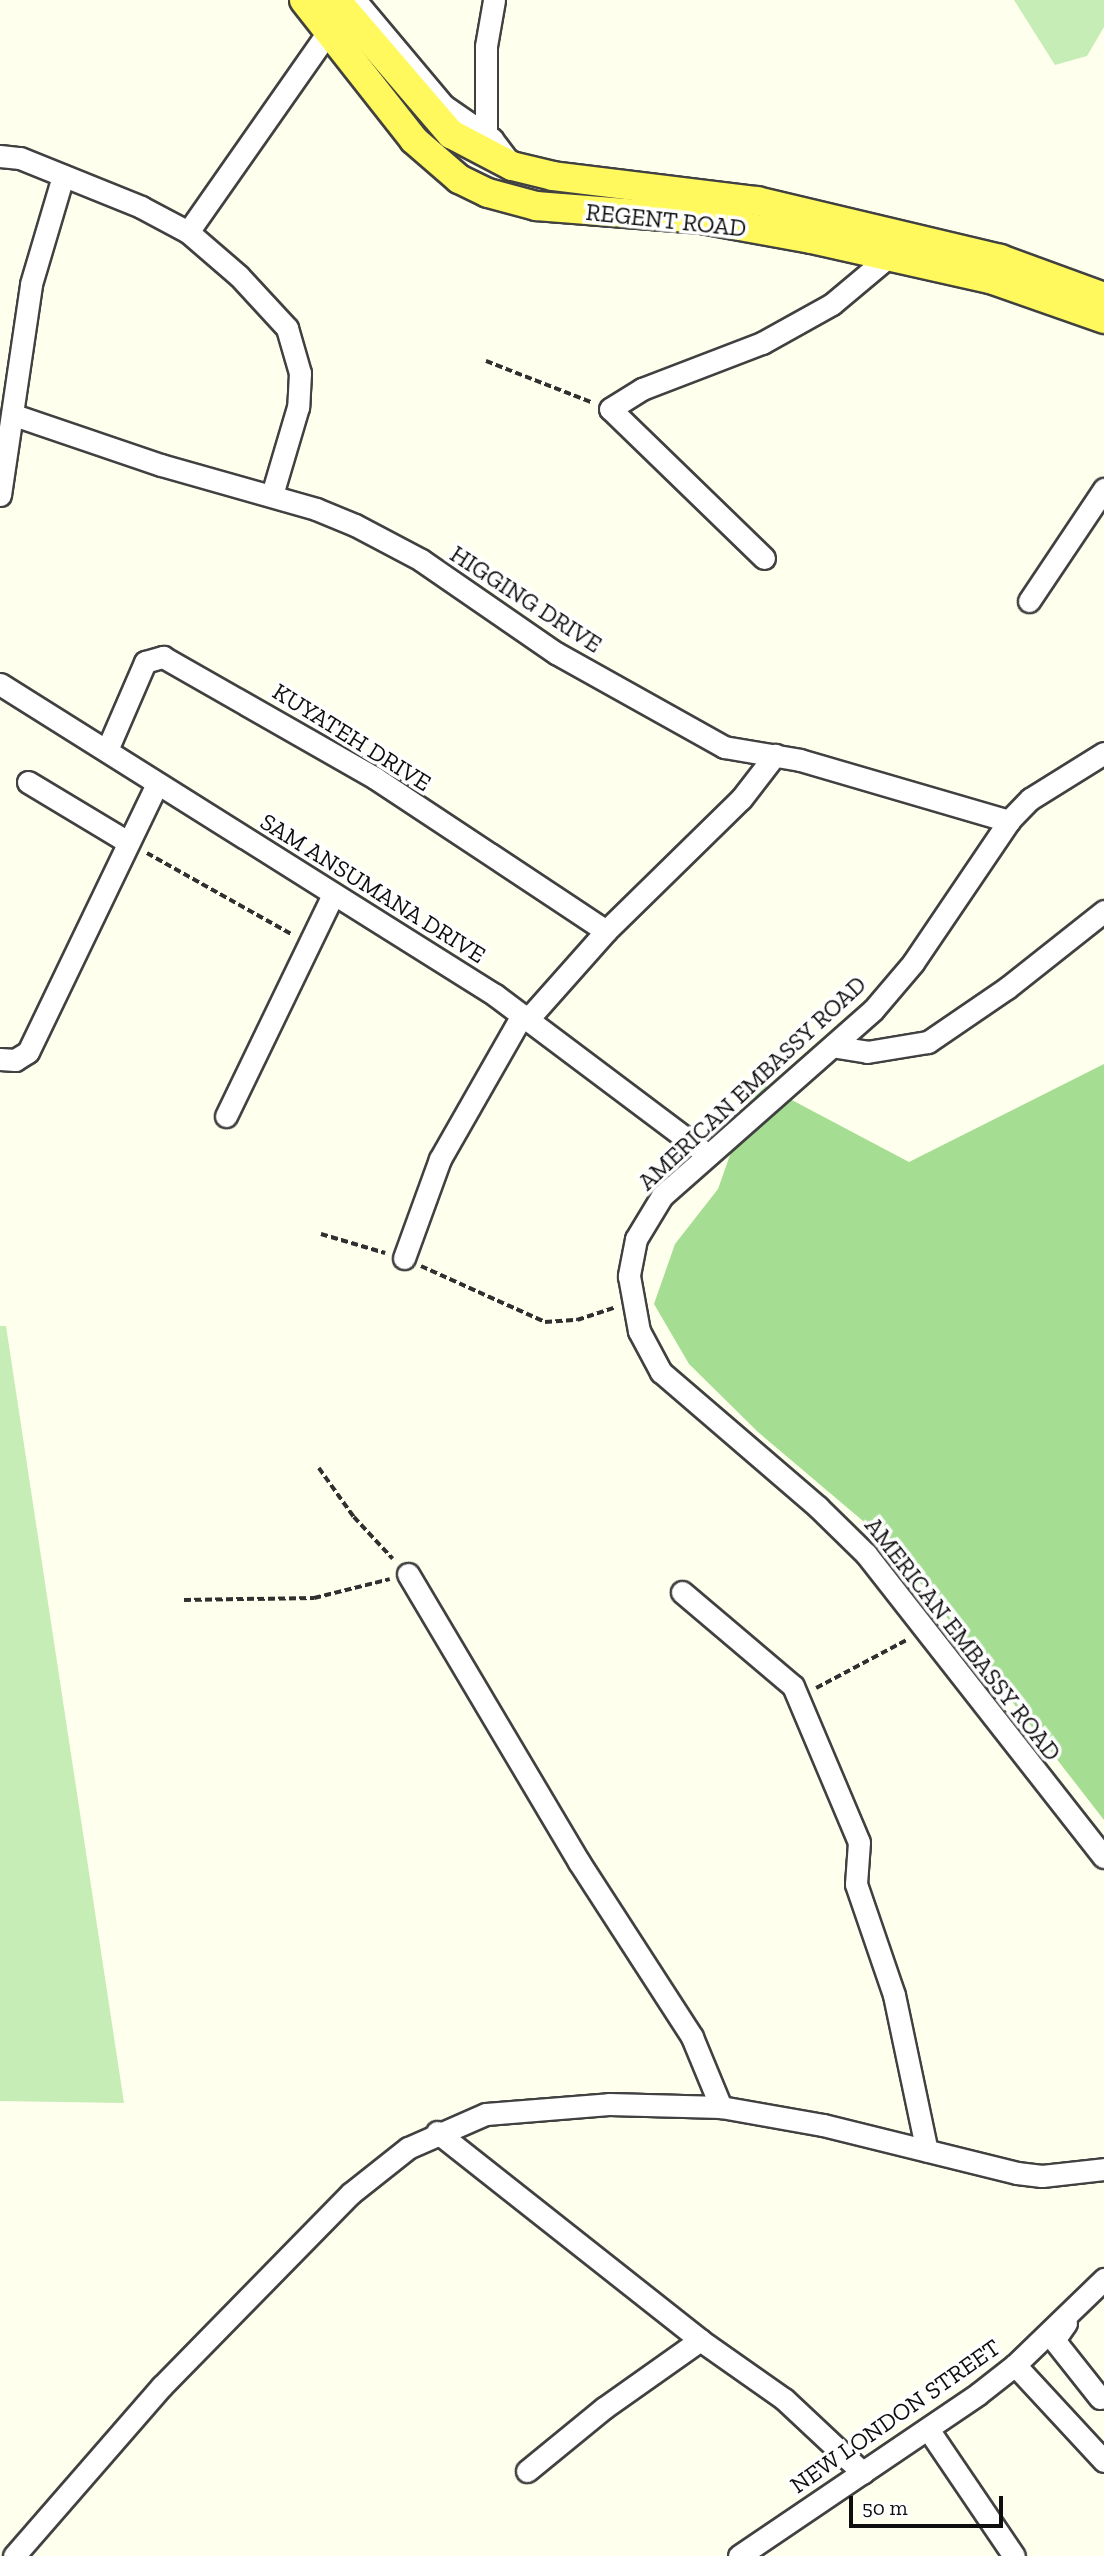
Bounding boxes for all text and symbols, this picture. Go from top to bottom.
street label: REGENT ROAD [584,197,748,243]
street label: HIGGING DRIVE [445,539,607,659]
street label: KUYATEH DRIVE [268,677,436,797]
street label: SAM ANSUMANA DRIVE [254,806,492,970]
street label: AMERICAN EMBASSY ROAD [632,970,872,1196]
street label: AMERICAN EMBASSY ROAD [859,1511,1067,1767]
street label: NEW LONDON STREET [784,2332,1006,2500]
scale bar [852,2482,1006,2526]
text: 50 m [862,2495,908,2520]

